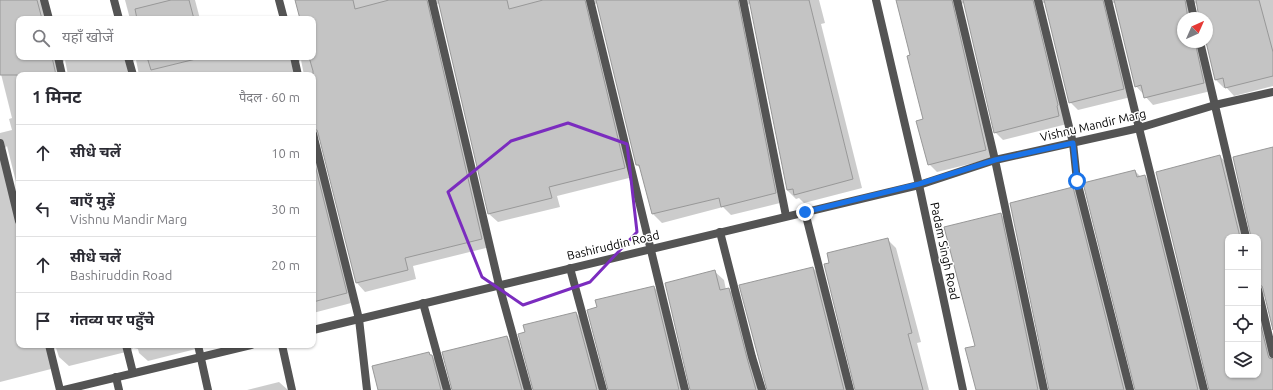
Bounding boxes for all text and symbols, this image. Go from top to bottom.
north arrow [1177,12,1213,48]
search box [16,16,316,60]
icon: search [30,27,52,49]
text: यहाँ खोजें [62,28,113,45]
text: 1 मिनट [32,87,81,106]
text: पैदल · 60 m [239,90,300,104]
street label: Vishnu Mandir Marg [1039,107,1147,143]
icon: ahead [32,142,54,164]
text: सीधे चलें [70,143,121,160]
text: 10 m [271,146,300,160]
route start [1068,172,1086,190]
text: बाएँ मुड़ें [70,192,115,209]
icon: left [32,198,54,220]
street label: Padam Singh Road [928,201,962,301]
text: 30 m [271,202,300,216]
route end [796,203,814,221]
text: Vishnu Mandir Marg [70,212,187,226]
street label: Bashiruddin Road [566,228,660,262]
map controls [1225,234,1261,378]
button: + [1225,234,1261,270]
text: सीधे चलें [70,248,121,265]
icon: ahead [32,254,54,276]
text: 20 m [271,258,300,272]
text: Bashiruddin Road [70,268,172,282]
button: − [1225,270,1261,306]
button: locate [1225,306,1261,342]
icon: arrive [32,310,54,332]
text: गंतव्य पर पहुँचे [70,311,154,328]
button: layers [1225,342,1261,378]

